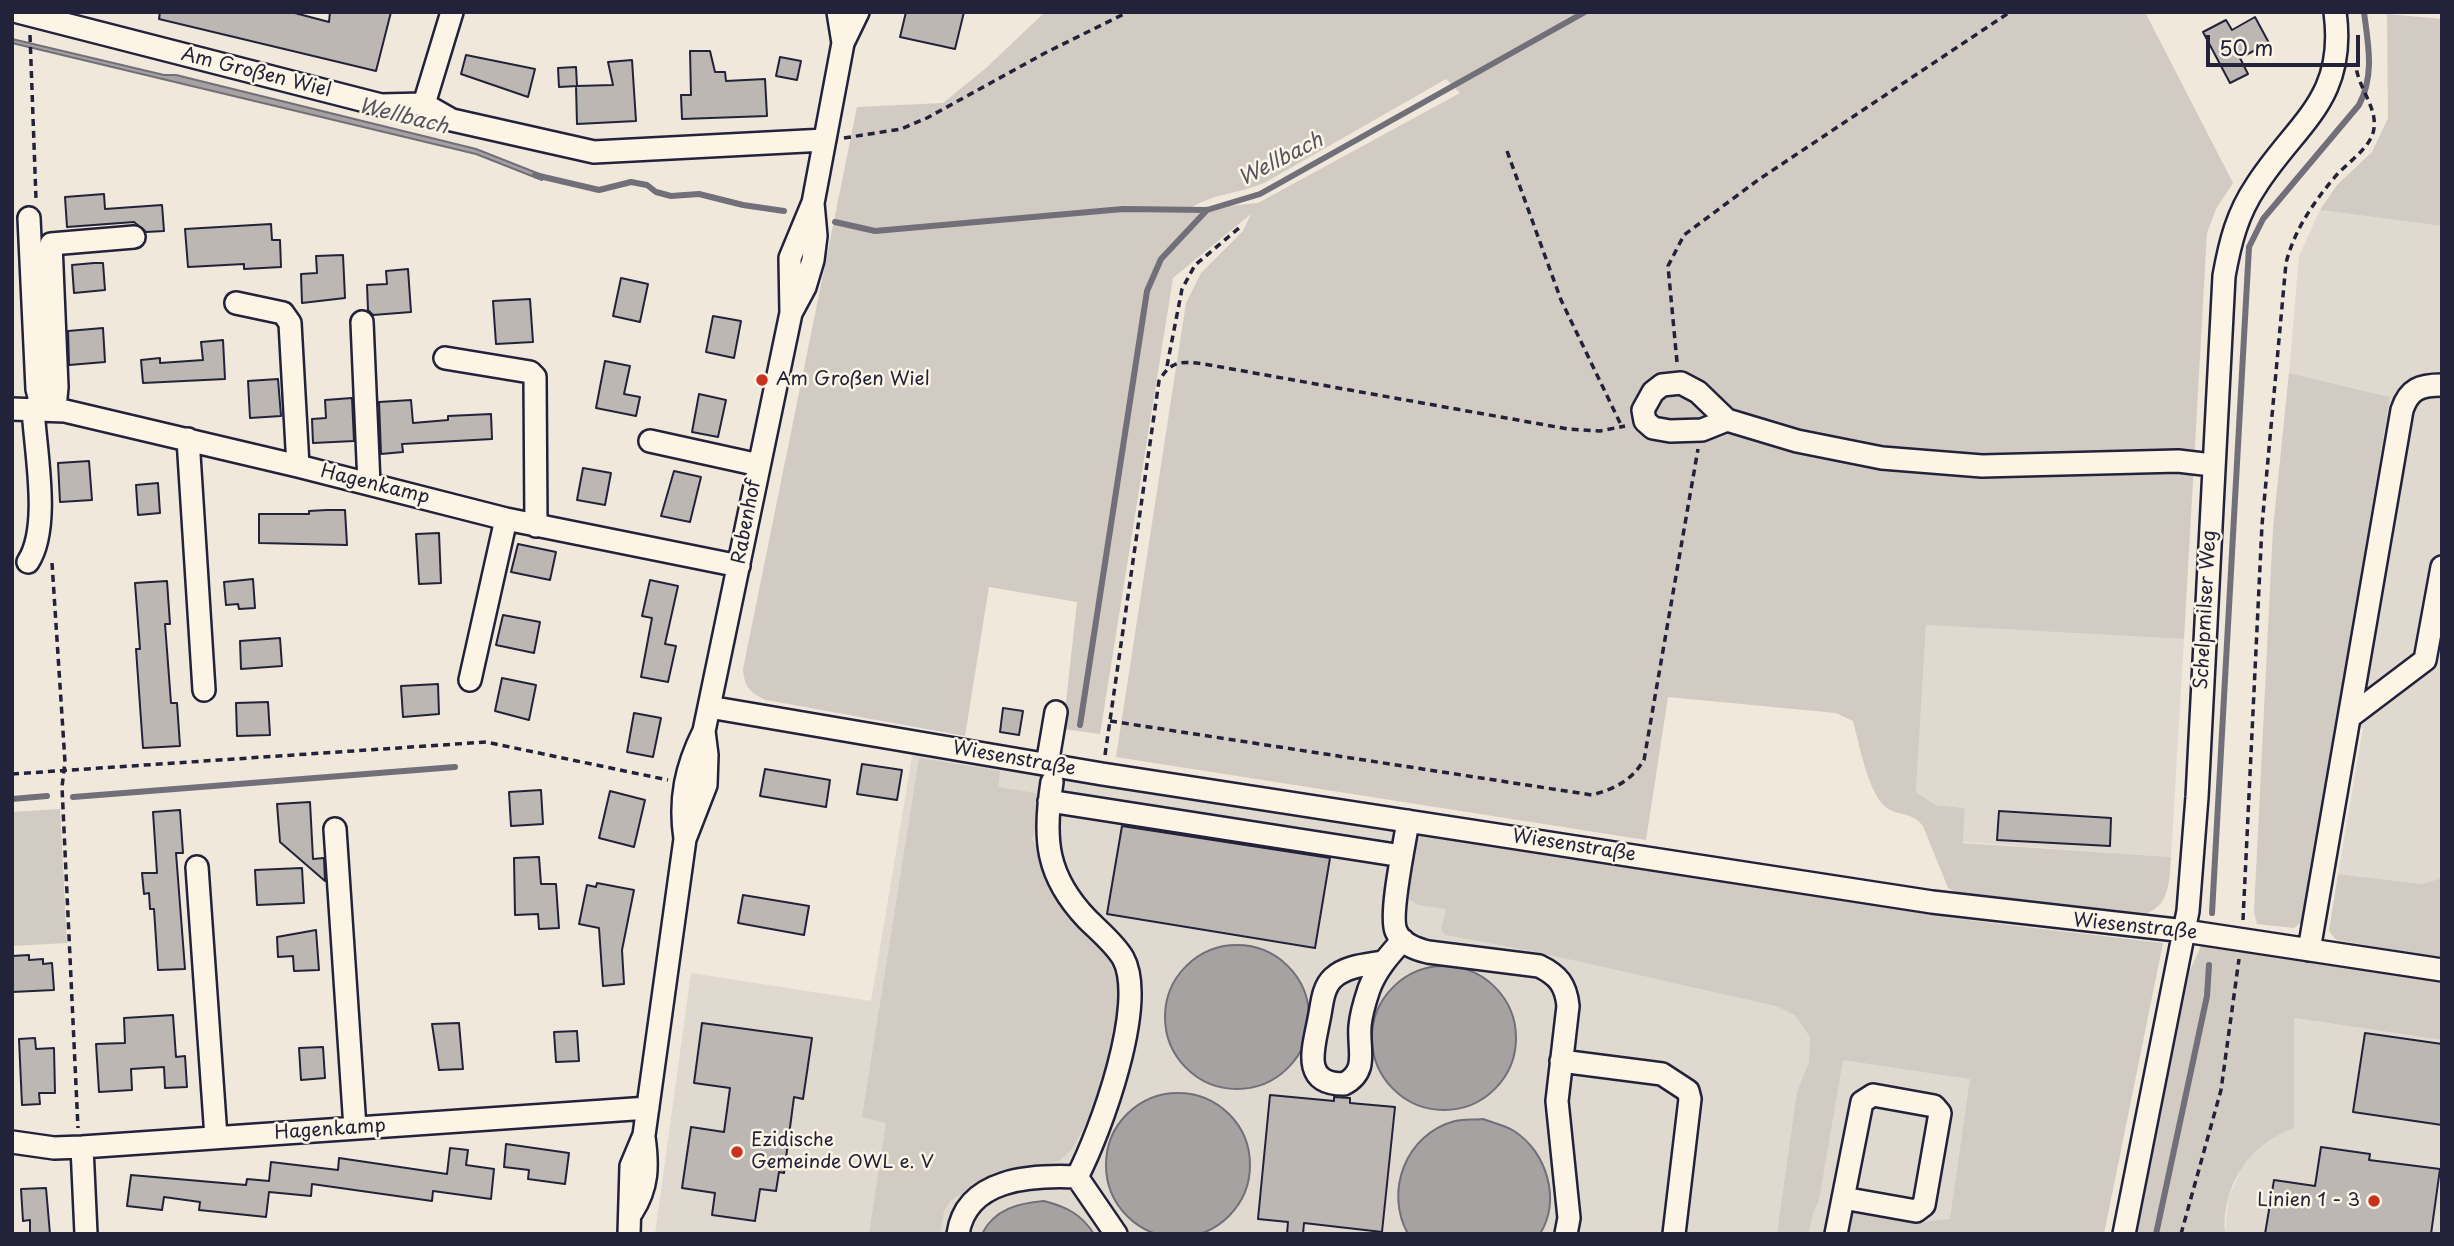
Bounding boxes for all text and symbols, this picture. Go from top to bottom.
scale bar [2209,21,2363,65]
text: 50 m [2219,31,2273,63]
street label: Am Großen Wiel [179,43,333,103]
water label: Wellbach [356,94,450,140]
water label: Wellbach [1235,128,1327,192]
place label: Am Großen Wiel [776,369,930,391]
marker: Am Großen Wiel [754,372,770,388]
street label: Hagenkamp [318,460,432,510]
street label: Rabenhof [728,478,766,566]
street label: Schelpmilser Weg [2190,530,2222,690]
street label: Wiesenstraße [951,737,1077,781]
street label: Wiesenstraße [1511,825,1637,867]
street label: Wiesenstraße [2072,909,2198,945]
street label: Hagenkamp [274,1115,386,1145]
place label: Ezidische Gemeinde OWL e. V [751,1130,934,1174]
marker: Ezidische Gemeinde OWL e. V [729,1144,745,1160]
place label: Linien 1 - 3 [2257,1190,2360,1212]
marker: Linien 1 - 3 [2366,1193,2382,1209]

